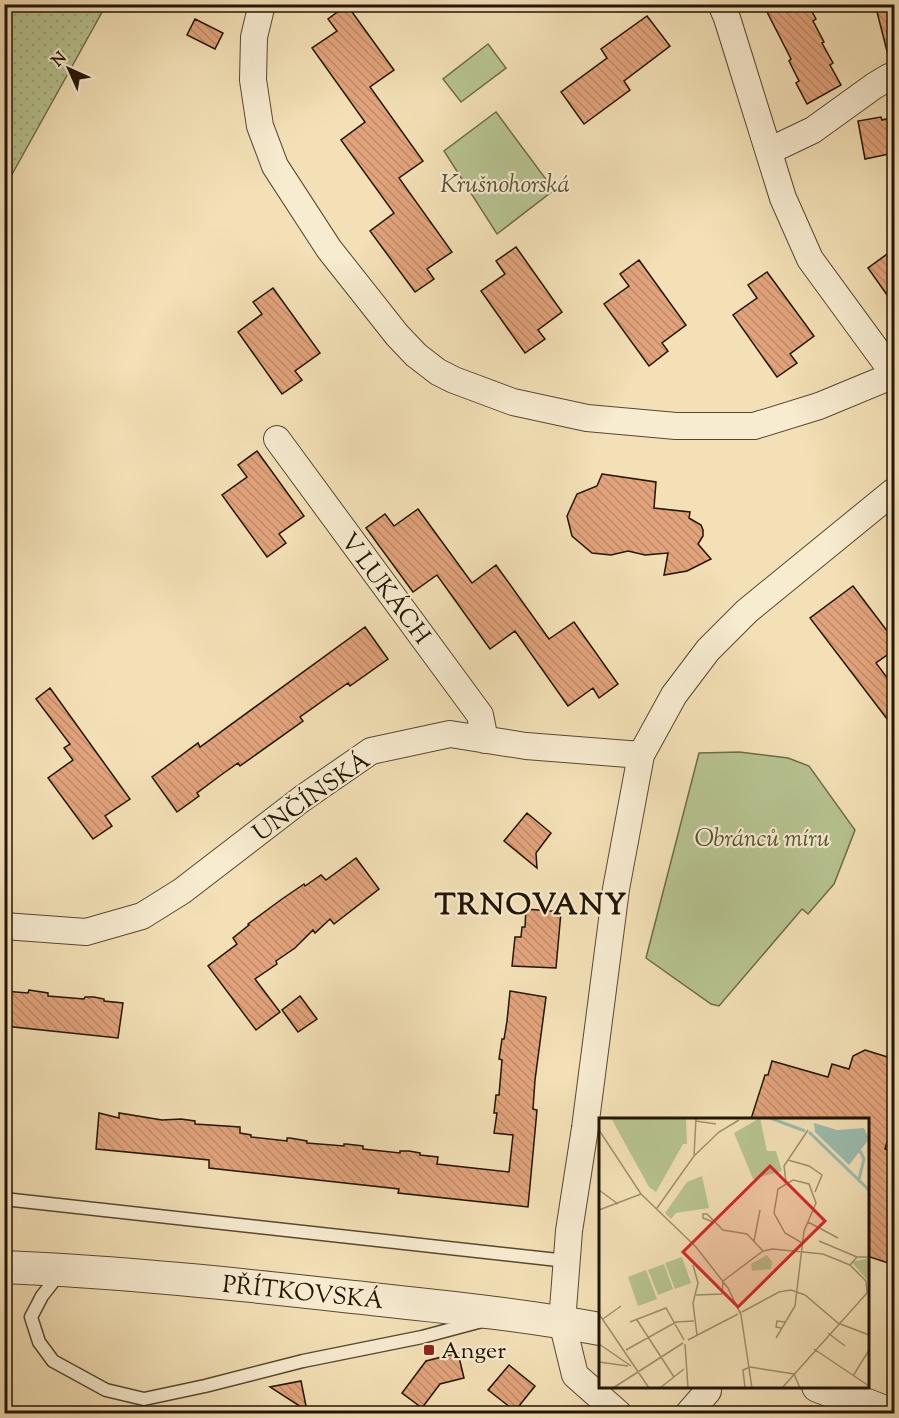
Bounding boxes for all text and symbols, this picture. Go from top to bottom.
north arrow [39,39,99,99]
text: N [48,47,73,73]
park label: Krušnohorská [440,169,570,203]
street label: V LUKÁCH [331,526,438,652]
street label: UNČÍNSKÁ [247,744,378,851]
park label: Obránců míru [694,823,830,857]
district label: TRNOVANY [434,885,628,928]
inset map [599,1118,869,1388]
street label: PŘÍTKOVSKÁ [221,1269,385,1319]
place label: Anger [441,1335,506,1369]
marker: Anger [422,1343,436,1357]

